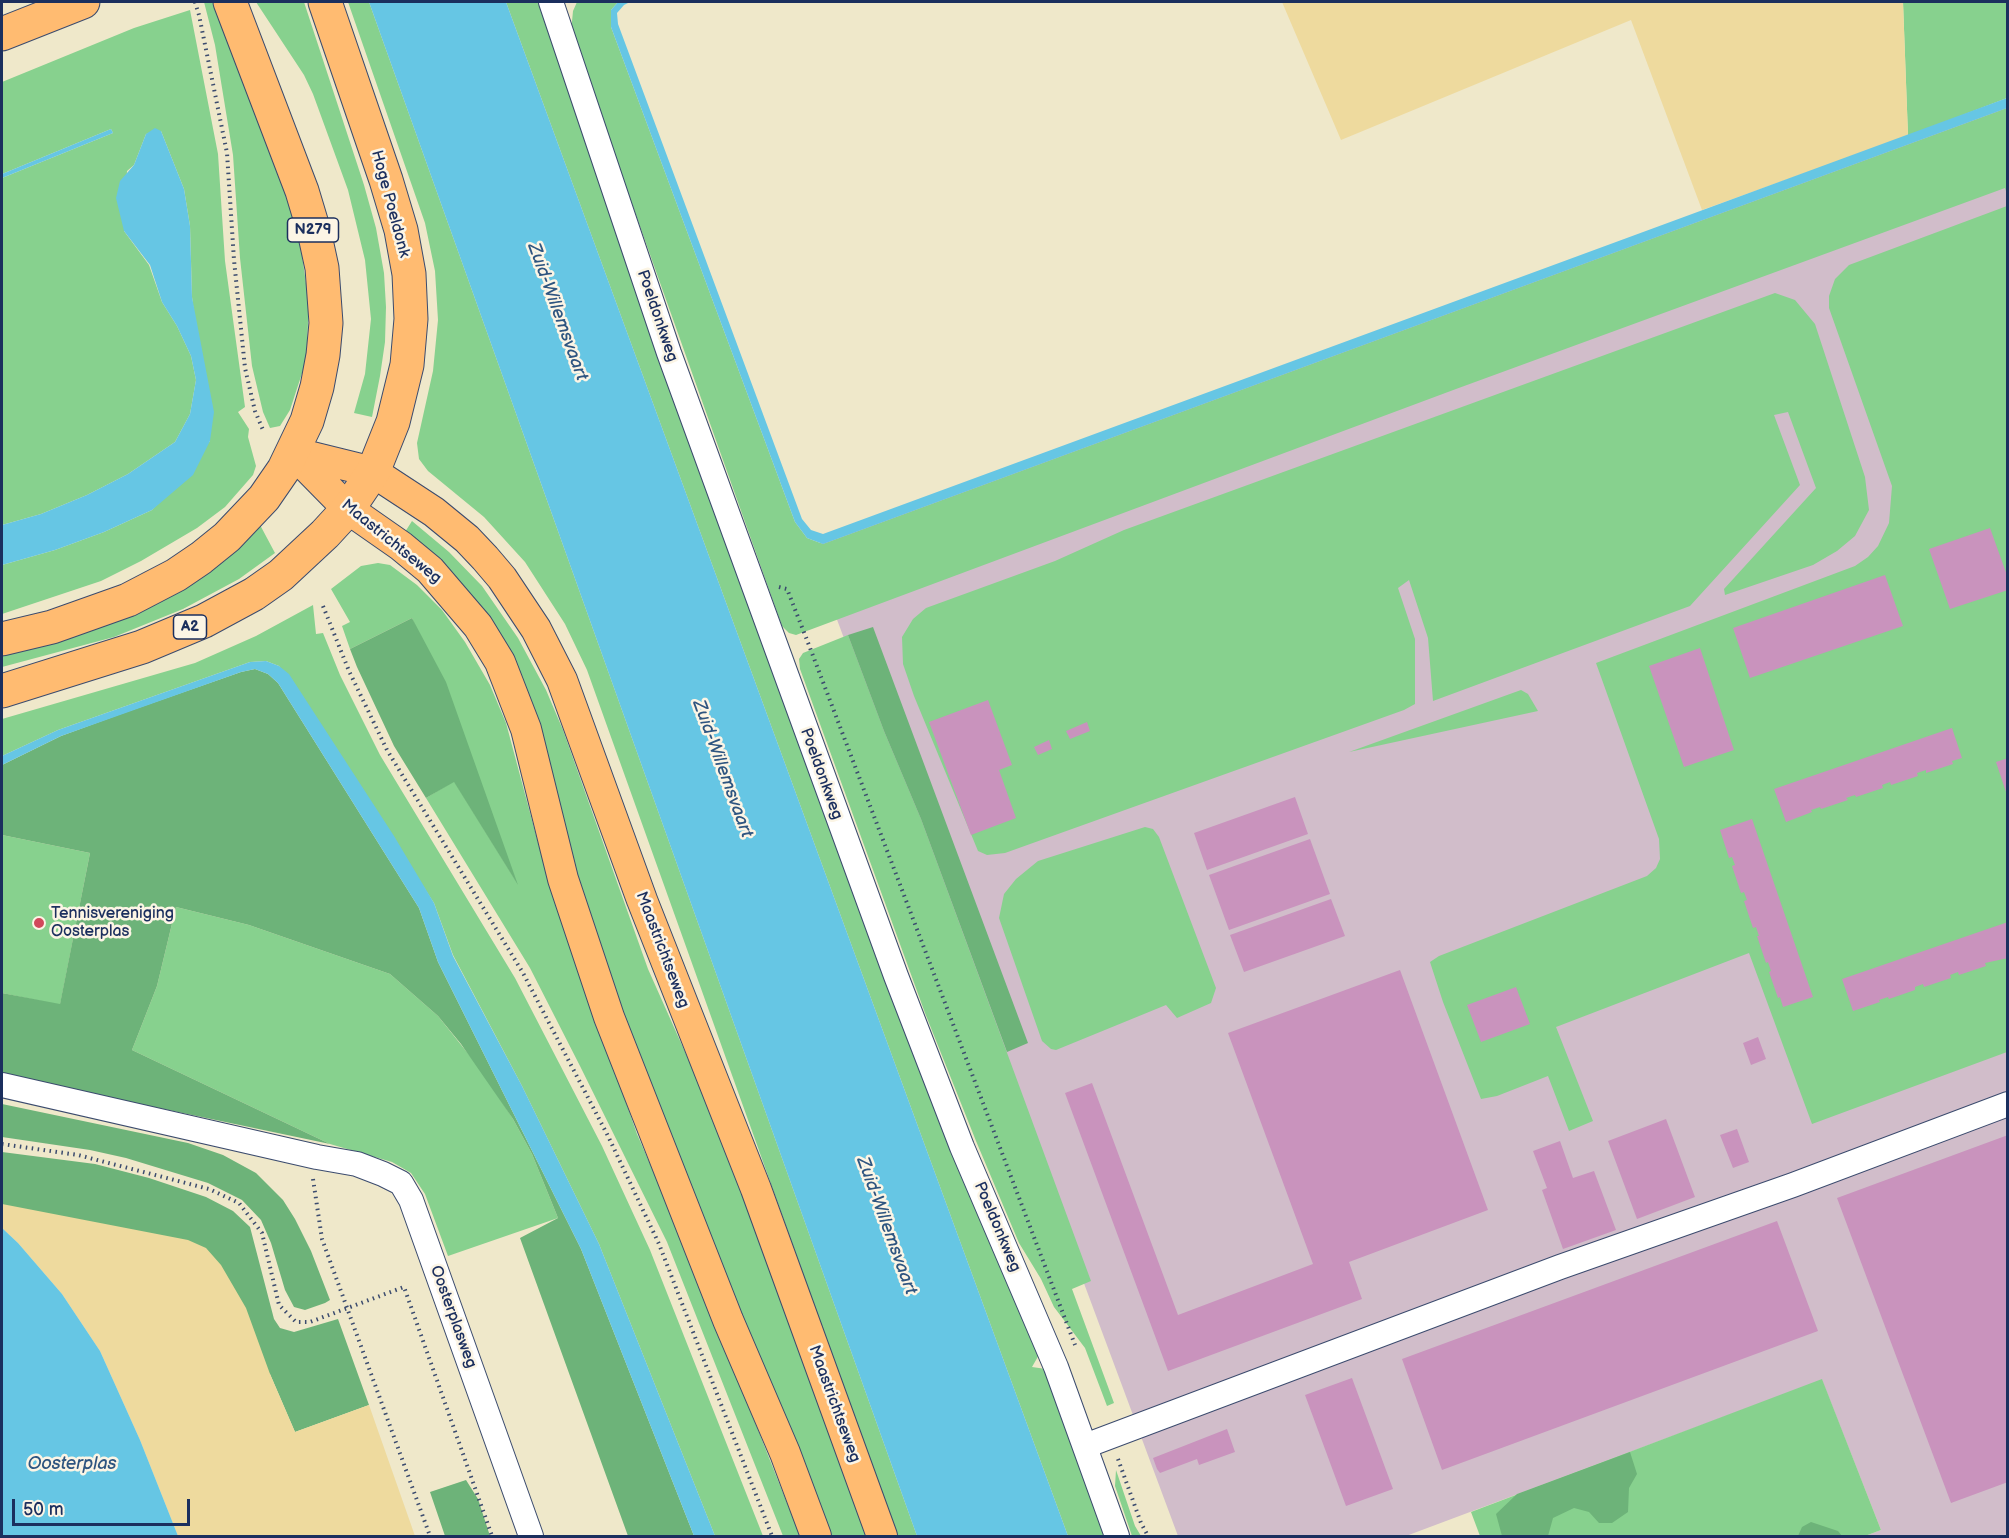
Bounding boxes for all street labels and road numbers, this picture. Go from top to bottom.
street label: Hoge Poeldonk [366,148,414,260]
road number: N279 [288,218,338,242]
street label: Poeldonkweg [632,268,682,364]
street label: Maastrichtseweg [337,496,445,588]
road number: A2 [174,615,207,639]
street label: Poeldonkweg [796,726,846,822]
street label: Maastrichtseweg [631,889,693,1011]
street label: Poeldonkweg [969,1179,1025,1275]
street label: Oosterplasweg [426,1263,480,1371]
street label: Maastrichtseweg [804,1343,864,1465]

